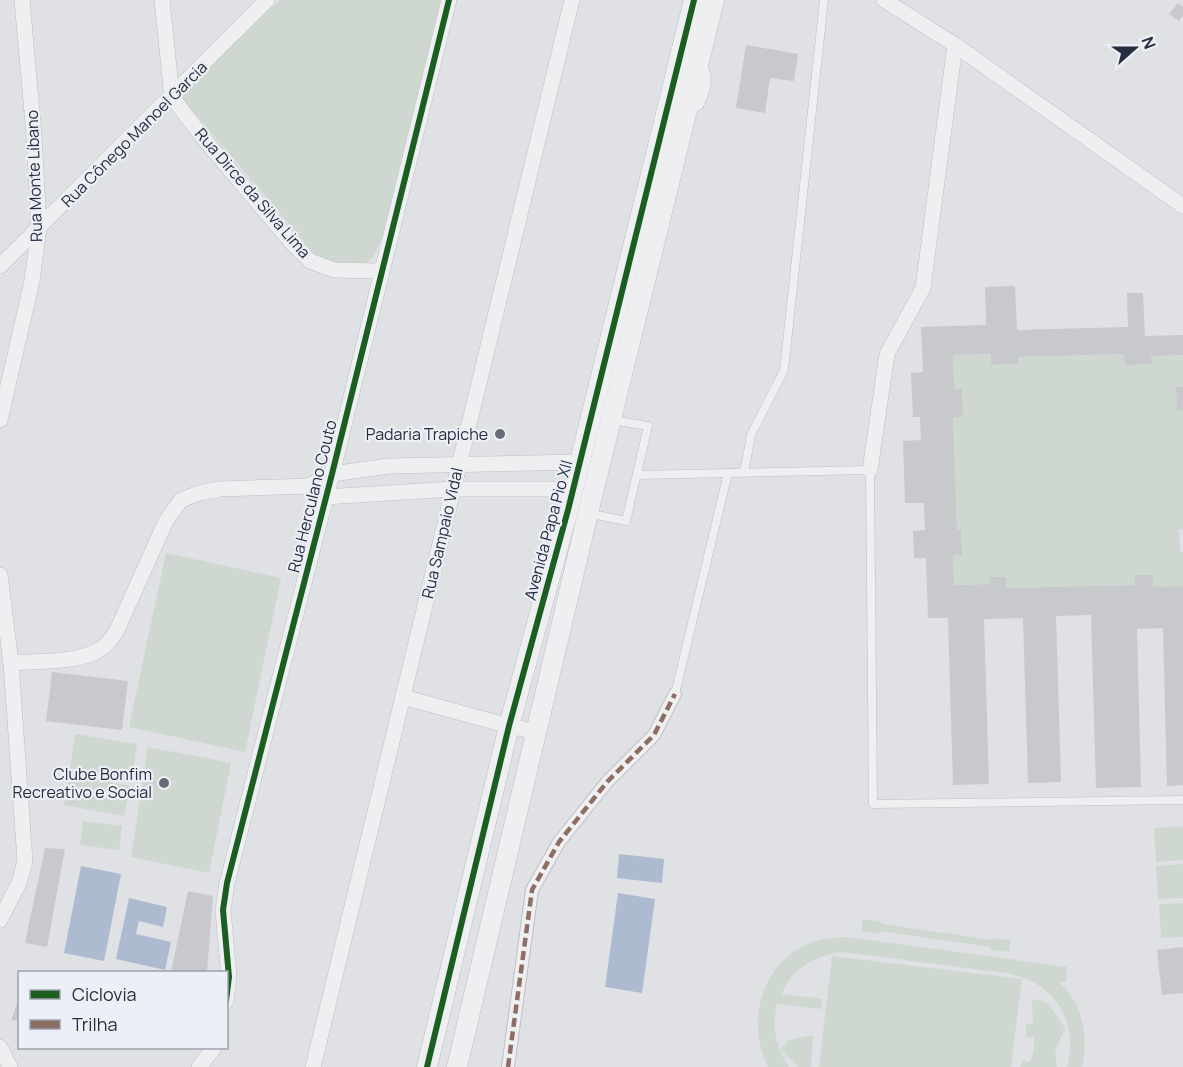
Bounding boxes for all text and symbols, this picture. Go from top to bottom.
north arrow [1105,18,1165,78]
text: N [1137,33,1161,52]
street label: Rua Cônego Manoel Garcia [56,56,212,212]
street label: Rua Monte Líbano [21,110,47,242]
street label: Rua Dirce da Silva Lima [190,123,316,263]
street label: Rua Herculano Couto [282,417,342,575]
place label: Padaria Trapiche [366,423,488,445]
marker: Padaria Trapiche [493,427,507,441]
street label: Avenida Papa Pio XII [519,458,577,602]
street label: Rua Sampaio Vidal [416,465,468,601]
place label: Clube Bonfim Recreativo e Social [13,763,152,803]
marker: Clube Bonfim Recreativo e Social [157,776,171,790]
legend [18,971,228,1049]
text: Ciclovia [72,982,137,1006]
text: Trilha [72,1012,117,1036]

